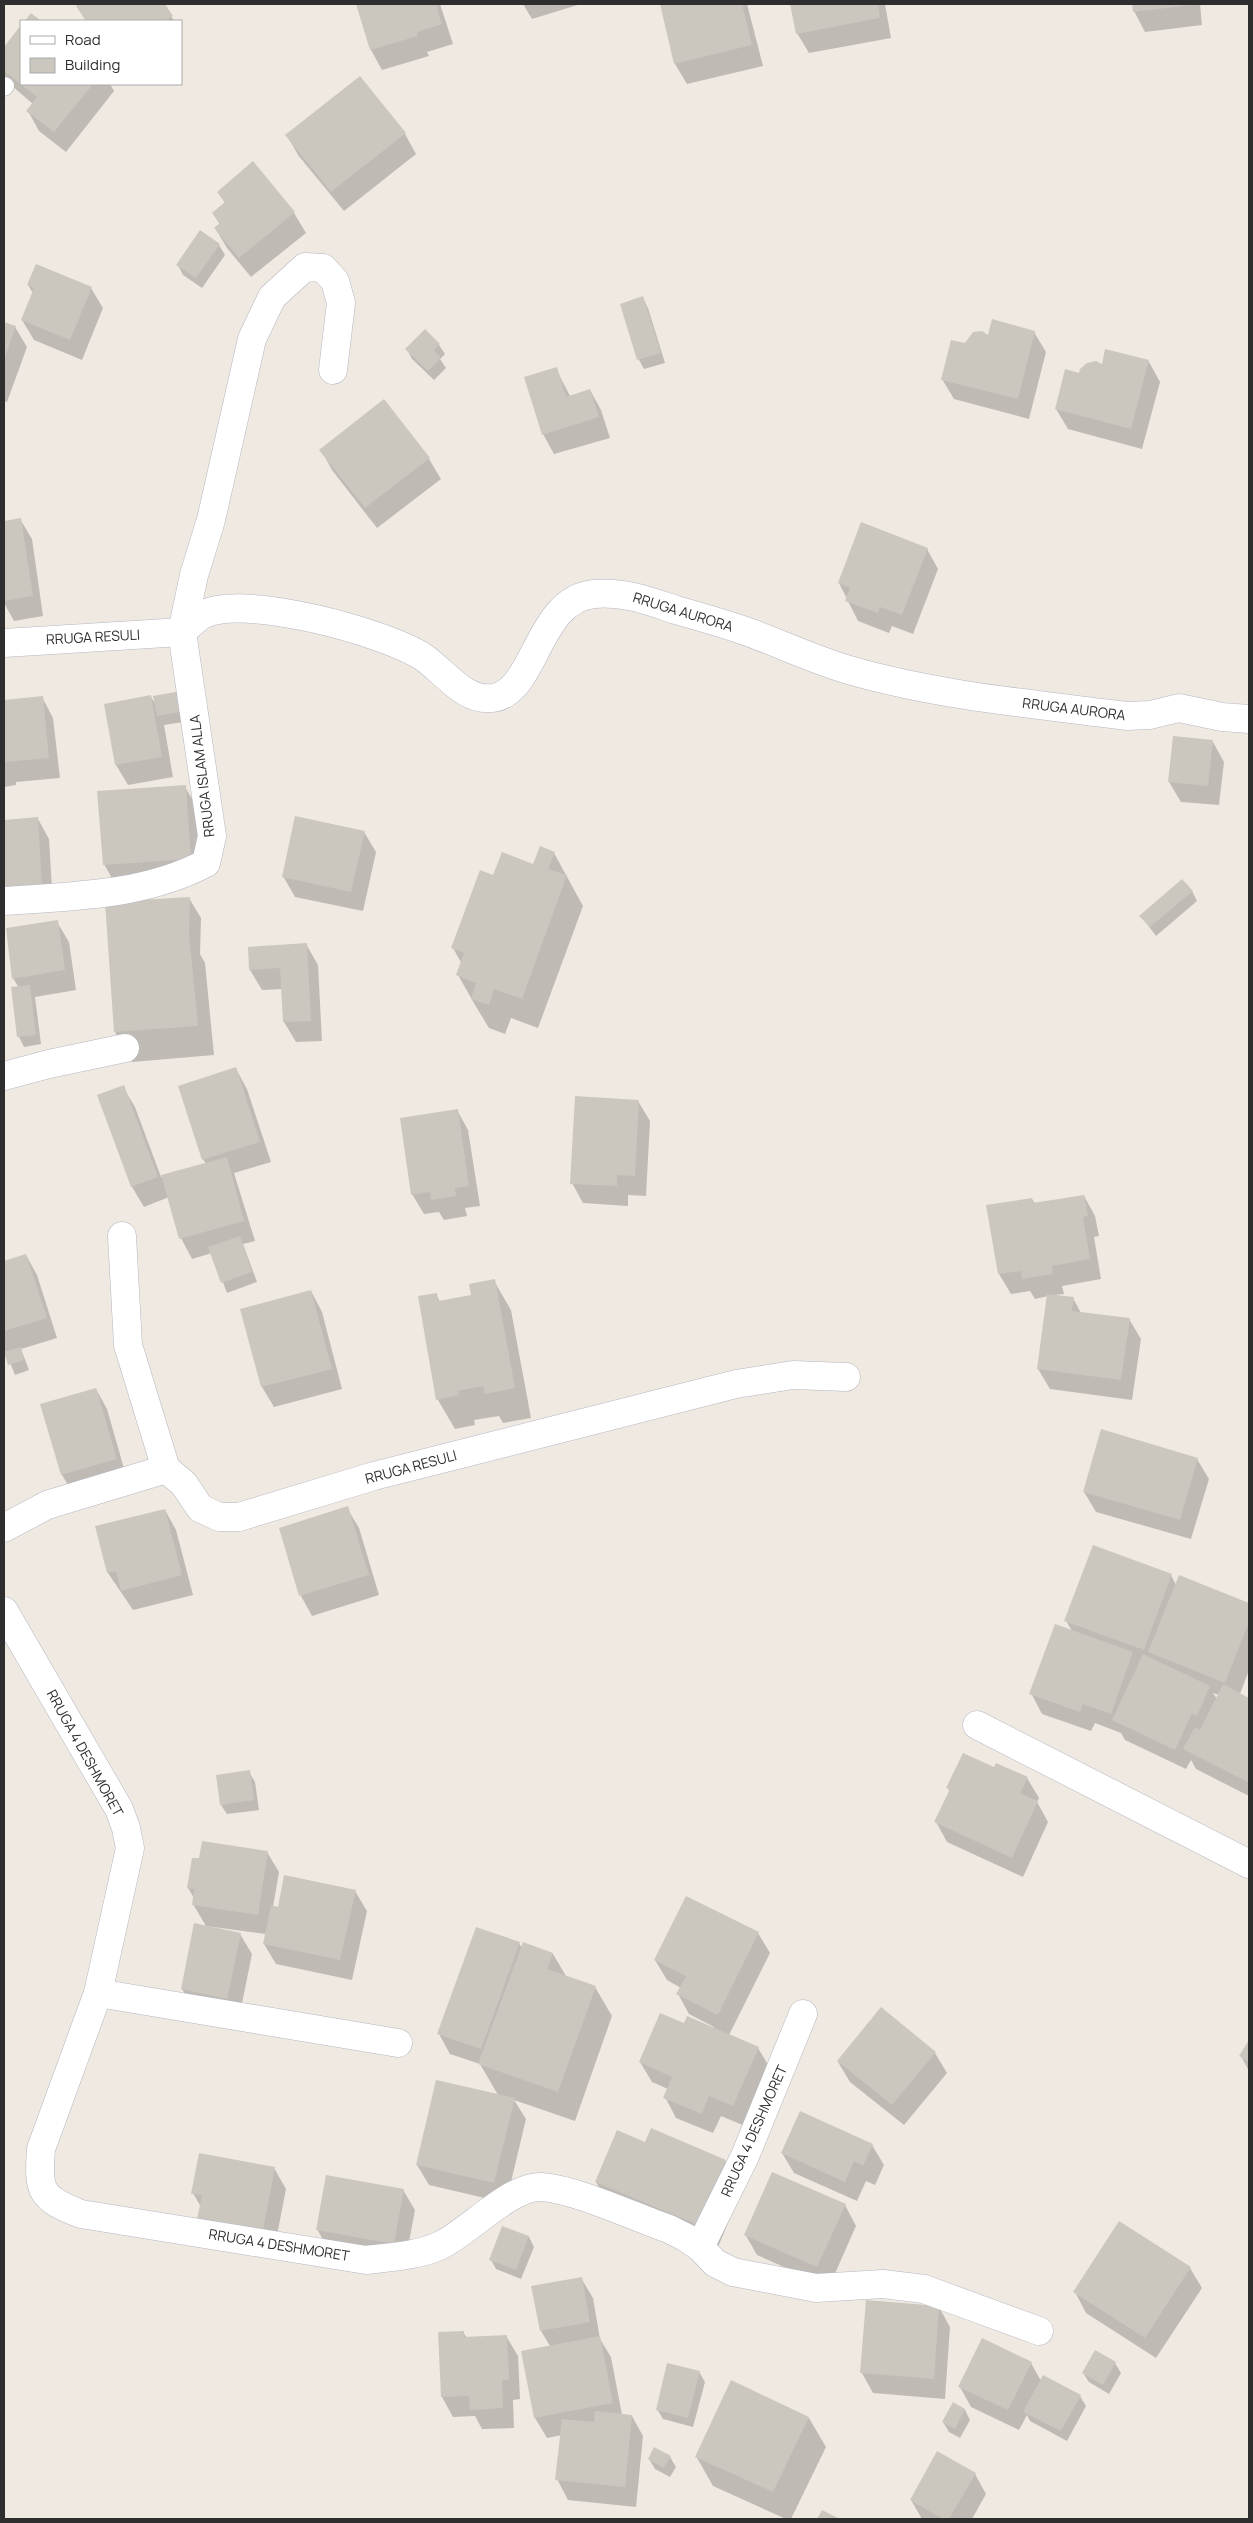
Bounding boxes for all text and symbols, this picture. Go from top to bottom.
legend [20,20,182,85]
text: Road [65,29,101,50]
text: Building [65,54,120,75]
street label: RRUGA AURORA [631,587,736,636]
street label: RRUGA RESULI [46,625,140,648]
street label: RRUGA AURORA [1021,693,1127,724]
street label: RRUGA ISLAM ALLA [185,714,218,838]
street label: RRUGA RESULI [363,1445,459,1488]
street label: RRUGA 4 DESHMORET [43,1686,128,1820]
street label: RRUGA 4 DESHMORET [716,2061,791,2200]
street label: RRUGA 4 DESHMORET [207,2224,351,2265]

